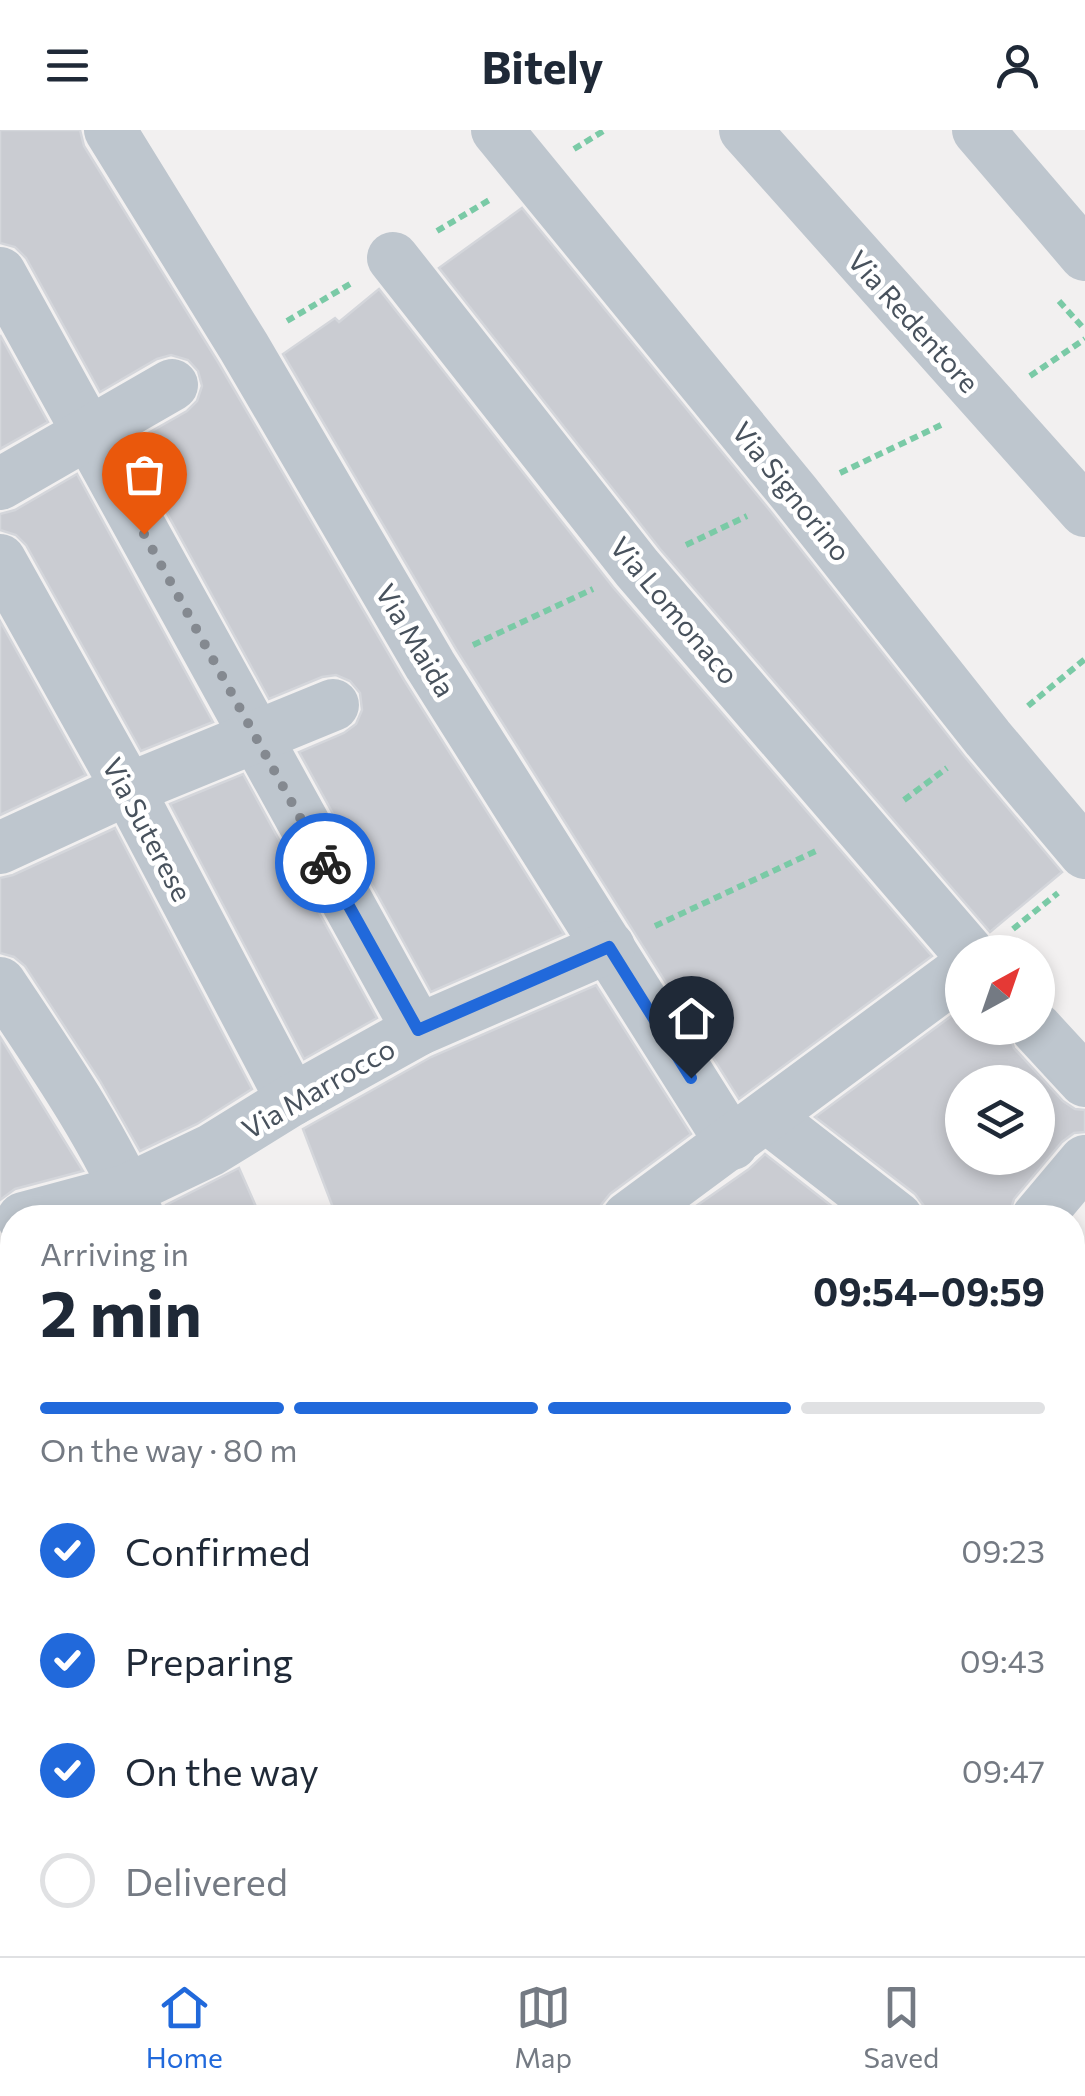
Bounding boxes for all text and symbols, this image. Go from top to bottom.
icon: menu [40,38,95,93]
text: Bitely [482,38,603,93]
icon: person [990,38,1045,93]
street label: Via Redentore [841,243,987,399]
street label: Via Signorino [726,415,858,567]
pin [102,432,187,535]
icon: bag [117,447,172,502]
street label: Via Lomonaco [604,530,746,690]
street label: Via Maida [369,577,463,703]
street label: Via Suterese [96,751,200,907]
courier [275,813,375,913]
icon: bike [298,836,353,891]
north arrow [945,935,1055,1045]
map controls [945,935,1055,1175]
pin [649,976,734,1079]
icon: home [664,991,719,1046]
street label: Via Marrocco [236,1031,400,1145]
button: layers [945,1065,1055,1175]
text: Arriving in [40,1233,189,1273]
text: 09:54–09:59 [813,1267,1045,1314]
text: 2 min [40,1271,202,1350]
text: On the way · 80 m [40,1429,297,1469]
icon: check [40,1523,95,1578]
text: Confirmed [125,1527,311,1574]
text: 09:23 [961,1530,1045,1570]
icon: check [40,1633,95,1688]
text: Preparing [125,1637,293,1684]
text: 09:43 [960,1640,1045,1680]
icon: check [40,1743,95,1798]
text: On the way [125,1747,319,1794]
text: 09:47 [962,1750,1045,1790]
text: Delivered [125,1857,288,1904]
tab: Home [146,1980,223,2074]
tab: Map [514,1980,572,2074]
tab: Saved [864,1980,939,2074]

